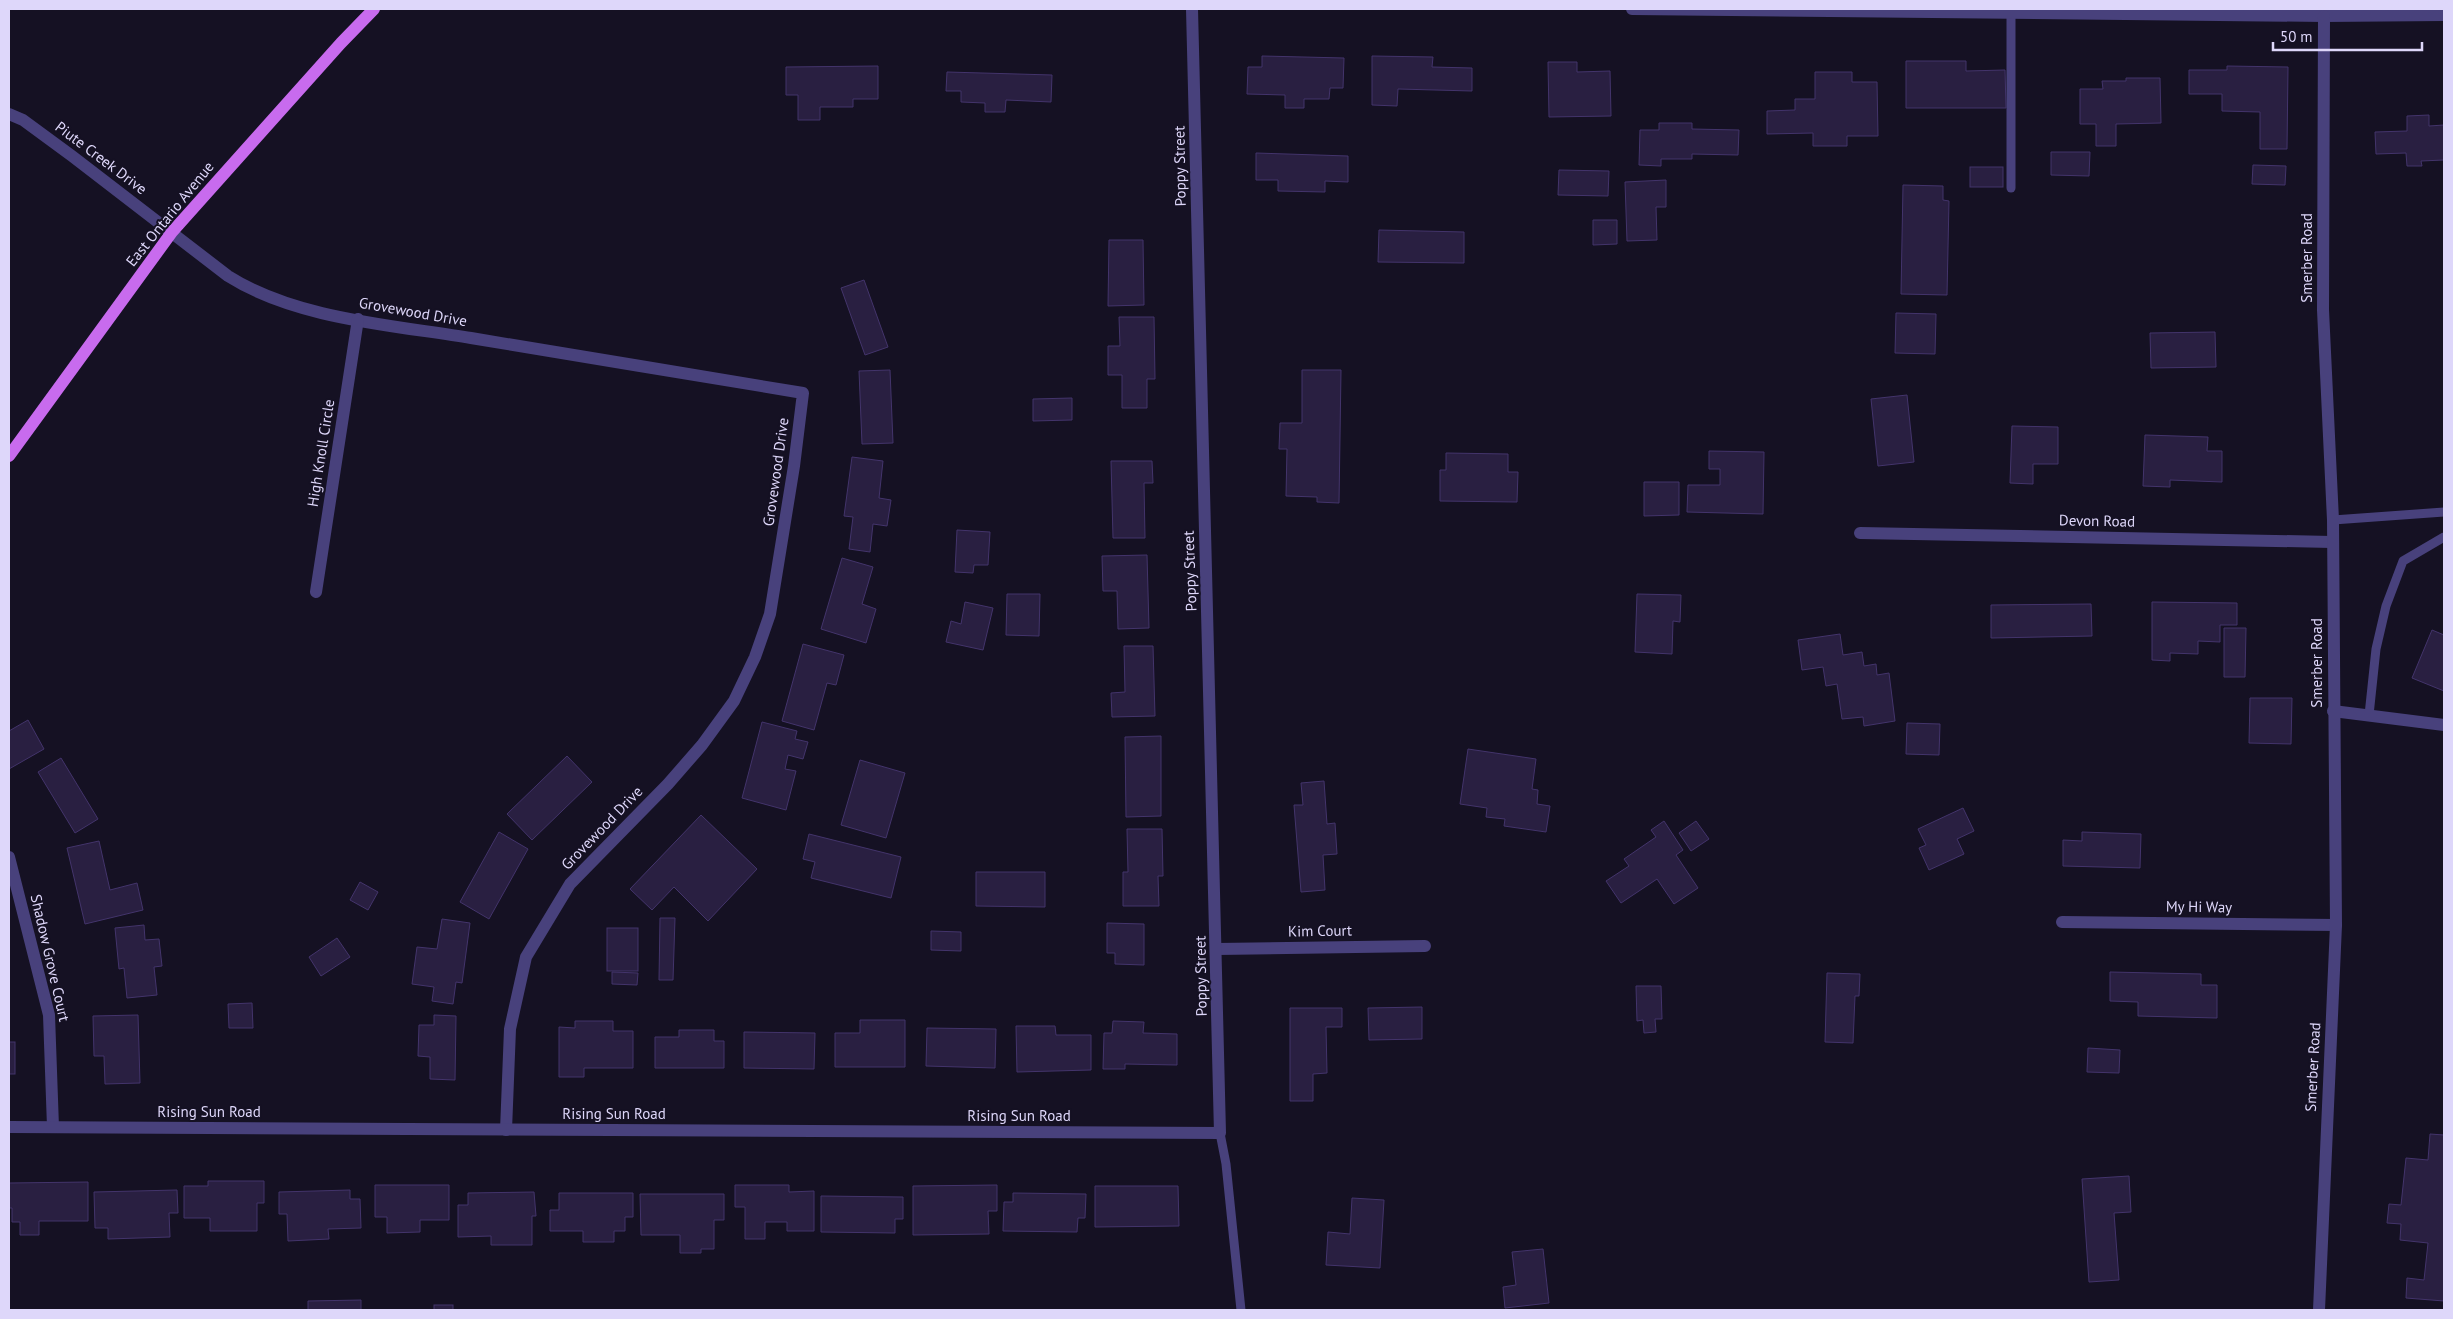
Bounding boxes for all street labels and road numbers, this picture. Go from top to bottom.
street label: Piute Creek Drive [52,117,151,198]
street label: Poppy Street [1169,125,1190,207]
street label: East Ontario Avenue [122,157,218,270]
street label: Smerber Road [2297,213,2316,303]
street label: Grovewood Drive [358,293,469,330]
street label: High Knoll Circle [303,398,338,508]
street label: Grovewood Drive [758,416,793,527]
street label: Devon Road [2059,510,2135,531]
street label: Poppy Street [1179,530,1200,612]
street label: Smerber Road [2307,618,2326,708]
street label: Grovewood Drive [557,782,646,874]
street label: Shadow Grove Court [27,892,74,1023]
street label: My Hi Way [2166,896,2232,917]
street label: Kim Court [1288,920,1352,941]
street label: Poppy Street [1190,935,1211,1017]
street label: Smerber Road [2301,1022,2324,1112]
street label: Rising Sun Road [157,1102,261,1121]
street label: Rising Sun Road [562,1104,666,1123]
street label: Rising Sun Road [967,1106,1071,1125]

